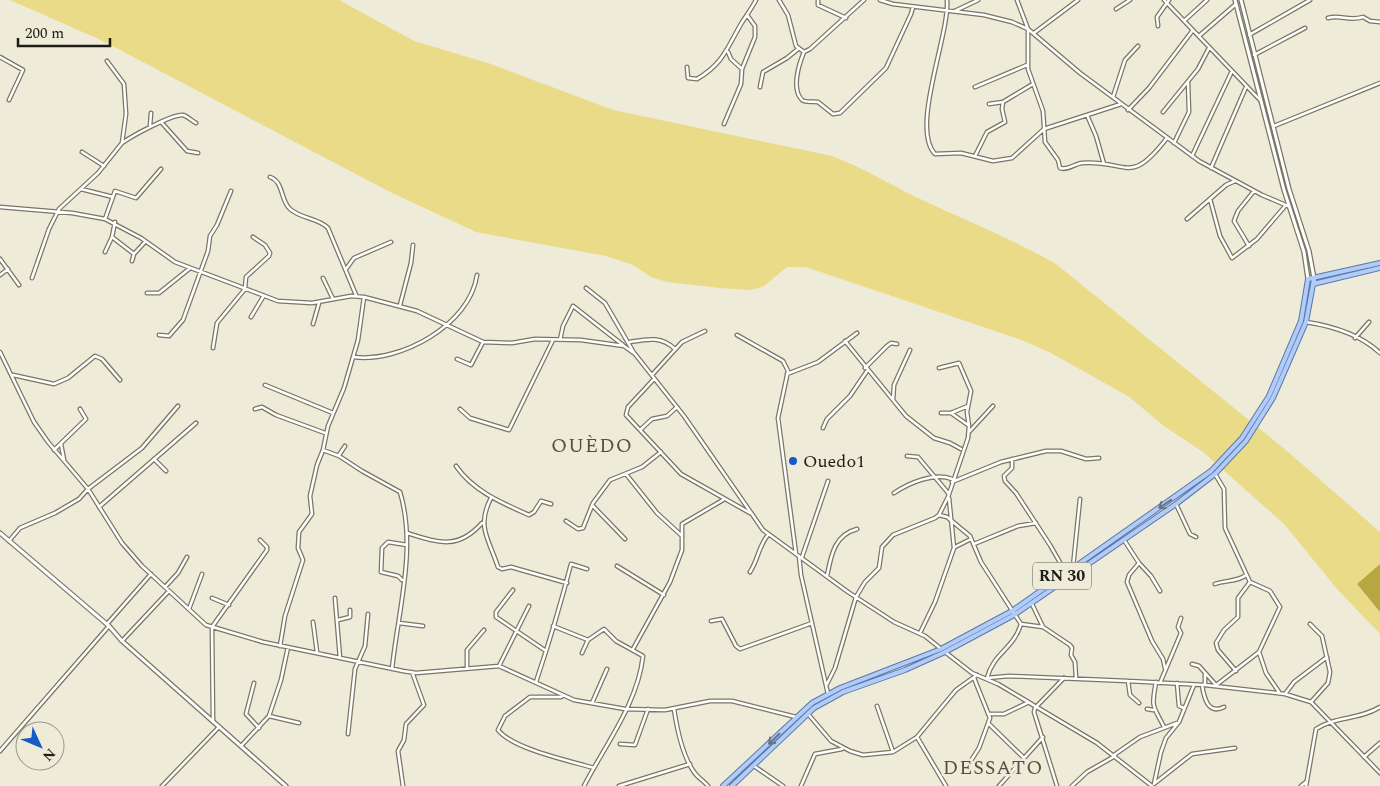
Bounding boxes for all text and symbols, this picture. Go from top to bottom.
scale bar [18,15,110,47]
text: 200 m [25,22,64,45]
district label: OUÈDO [551,431,633,461]
place label: Ouedo1 [803,448,865,475]
marker: Ouedo1 [787,455,799,467]
one-way arrow [1158,499,1172,509]
road number: RN 30 [1033,562,1091,590]
north arrow [15,721,65,771]
one-way arrow [767,733,780,745]
text: N [37,743,61,766]
district label: DESSATO [943,753,1043,783]

